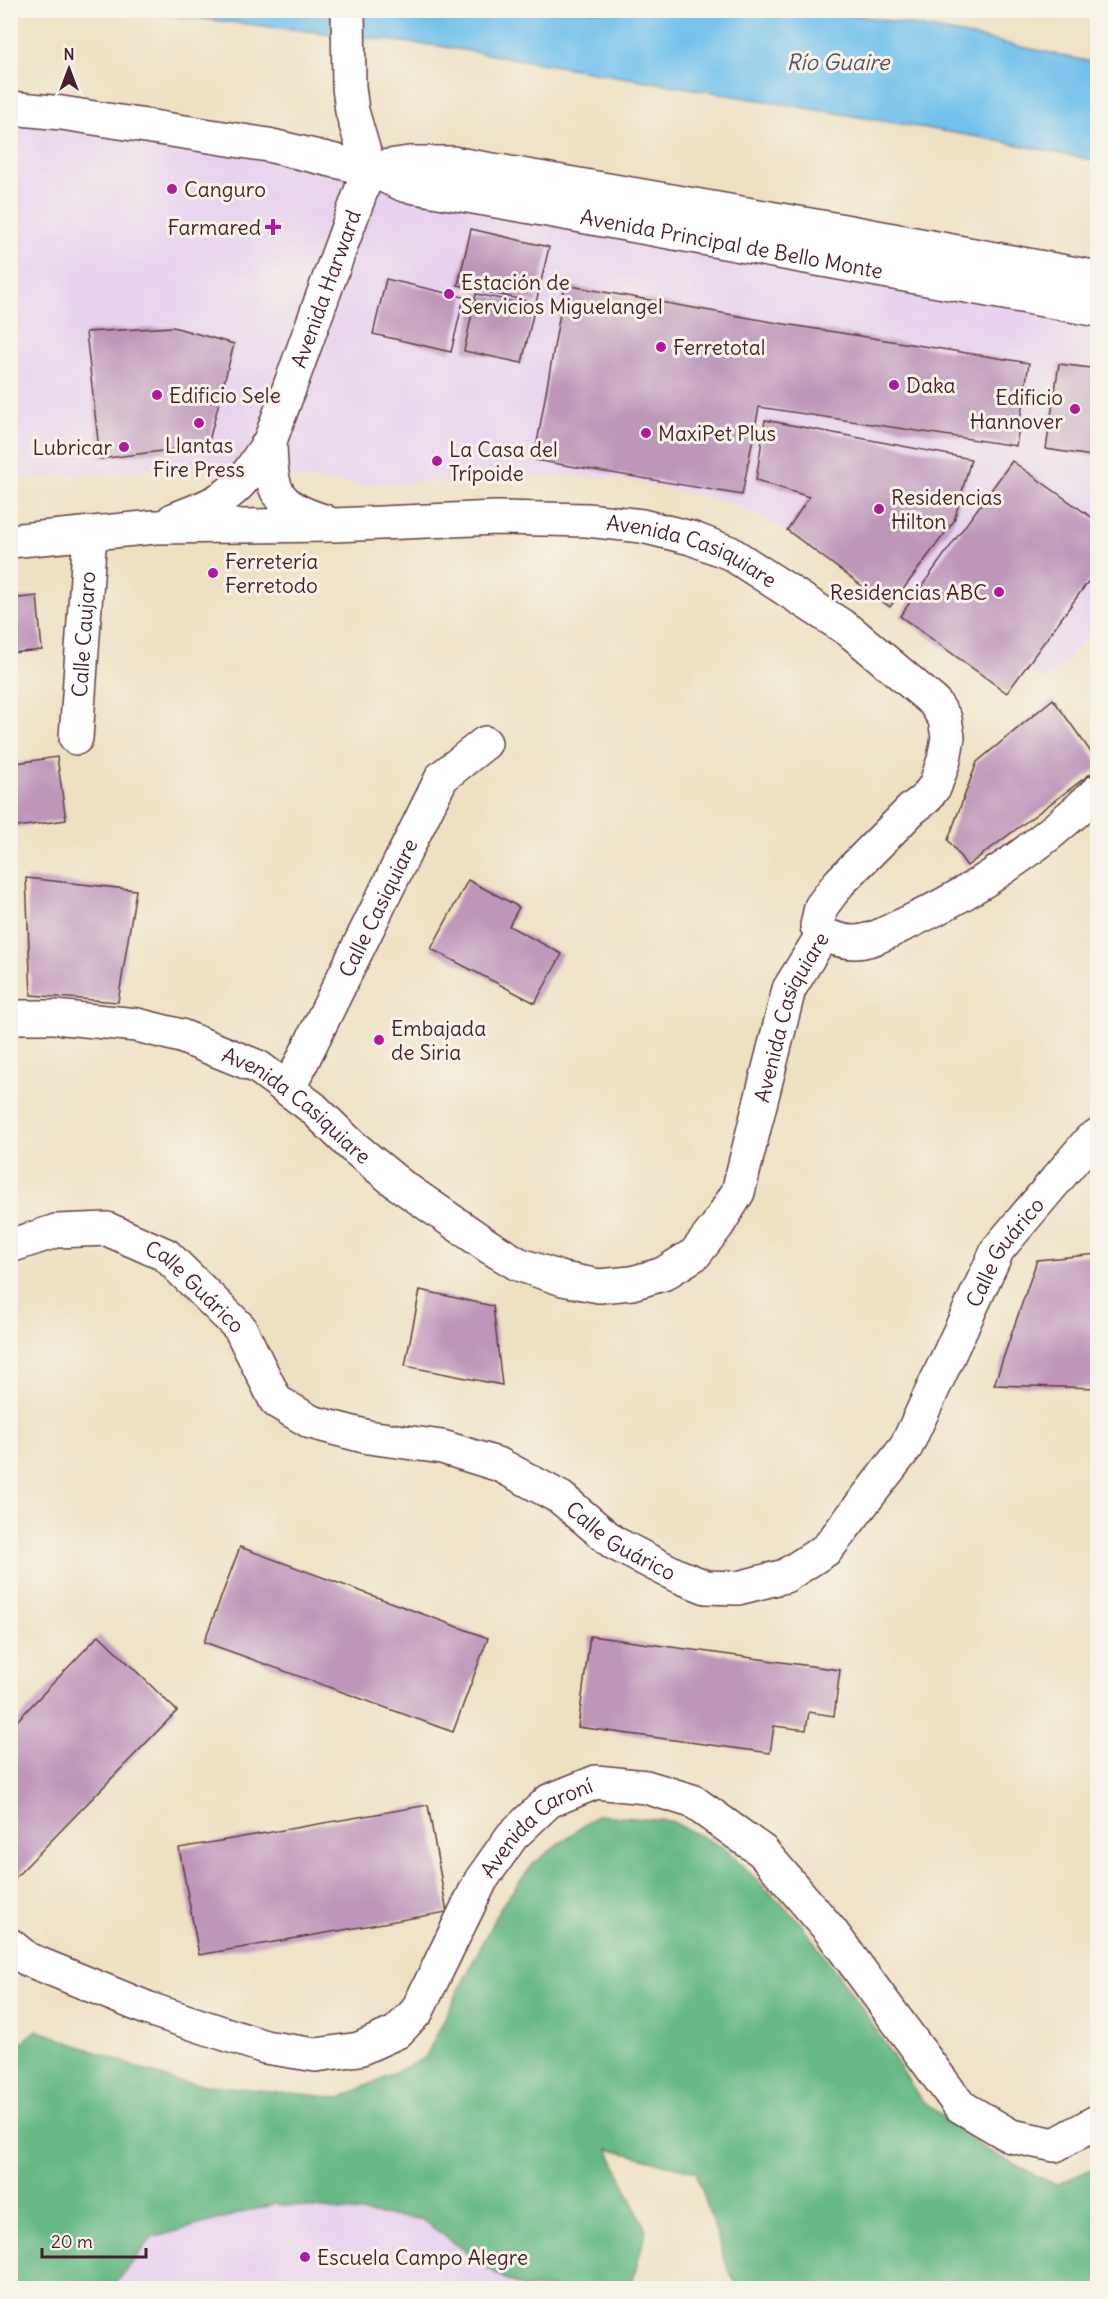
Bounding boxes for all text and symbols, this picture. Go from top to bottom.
north arrow [39,39,99,99]
text: N [63,44,75,64]
water label: Río Guaire [787,48,892,76]
place label: Canguro [184,176,266,203]
marker: Canguro [165,182,179,196]
street label: Avenida Principal de Bello Monte [578,203,885,284]
street label: Avenida Harward [284,206,367,371]
place label: Farmared [168,214,261,241]
marker: Farmared [266,220,280,234]
place label: Estación de Servicios Miguelangel [461,269,663,320]
marker: Estación de Servicios Miguelangel [442,287,456,301]
place label: Ferretotal [673,334,765,361]
marker: Ferretotal [654,340,668,354]
place label: Daka [906,372,955,399]
marker: Daka [887,378,901,392]
place label: Edificio Sele [169,382,281,409]
place label: Edificio Hannover [970,384,1063,435]
marker: Edificio Sele [150,388,164,402]
marker: Edificio Hannover [1068,402,1082,416]
marker: Llantas Fire Press [192,416,206,430]
place label: MaxiPet Plus [658,420,776,447]
marker: MaxiPet Plus [639,426,653,440]
place label: Llantas Fire Press [153,432,245,483]
place label: Lubricar [33,434,112,461]
place label: La Casa del Trípoide [449,436,558,487]
marker: Lubricar [117,440,131,454]
marker: La Casa del Trípoide [430,454,444,468]
place label: Residencias Hilton [891,484,1002,535]
marker: Residencias Hilton [872,502,886,516]
street label: Avenida Casiquiare [605,509,782,593]
place label: Ferretería Ferretodo [225,548,318,599]
marker: Ferretería Ferretodo [206,566,220,580]
street label: Calle Caujaro [65,570,101,698]
place label: Residencias ABC [830,579,987,606]
marker: Residencias ABC [992,585,1006,599]
street label: Calle Casiquiare [332,834,423,981]
street label: Avenida Casiquiare [748,927,834,1105]
place label: Embajada de Siria [391,1015,486,1066]
marker: Embajada de Siria [372,1033,386,1047]
street label: Avenida Casiquiare [218,1041,377,1169]
street label: Calle Guárico [959,1191,1050,1311]
street label: Calle Guárico [141,1234,250,1339]
street label: Calle Guárico [561,1495,681,1586]
street label: Avenida Caroní [474,1771,597,1882]
scale bar [42,2221,146,2259]
text: 20 m [51,2230,93,2253]
place label: Escuela Campo Alegre [317,2244,528,2271]
marker: Escuela Campo Alegre [298,2250,312,2264]

